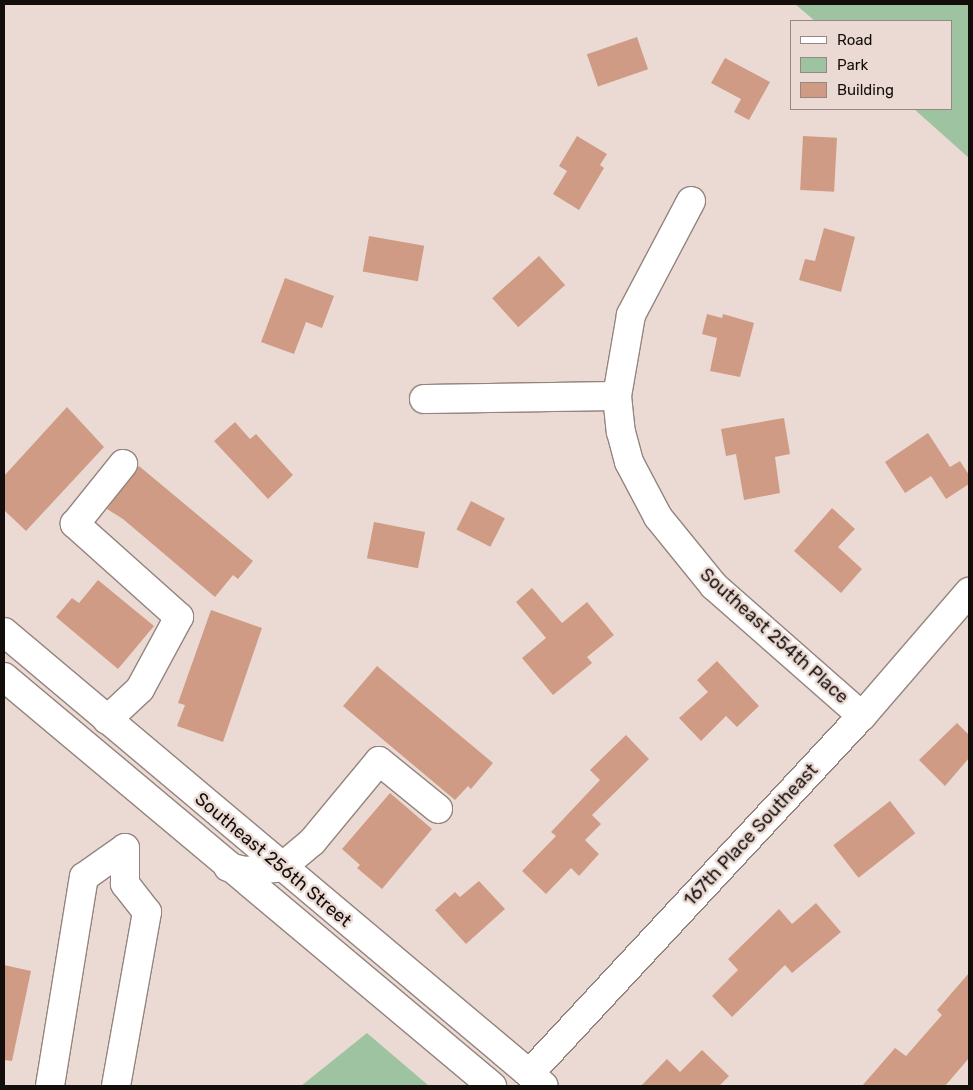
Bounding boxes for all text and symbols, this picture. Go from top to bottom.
legend [790,20,953,110]
text: Road [837,31,873,49]
text: Park [837,56,868,74]
text: Building [837,81,894,99]
street label: Southeast 254th Place [696,564,852,708]
street label: 167th Place Southeast [679,759,823,911]
street label: Southeast 256th Street [190,788,356,932]

